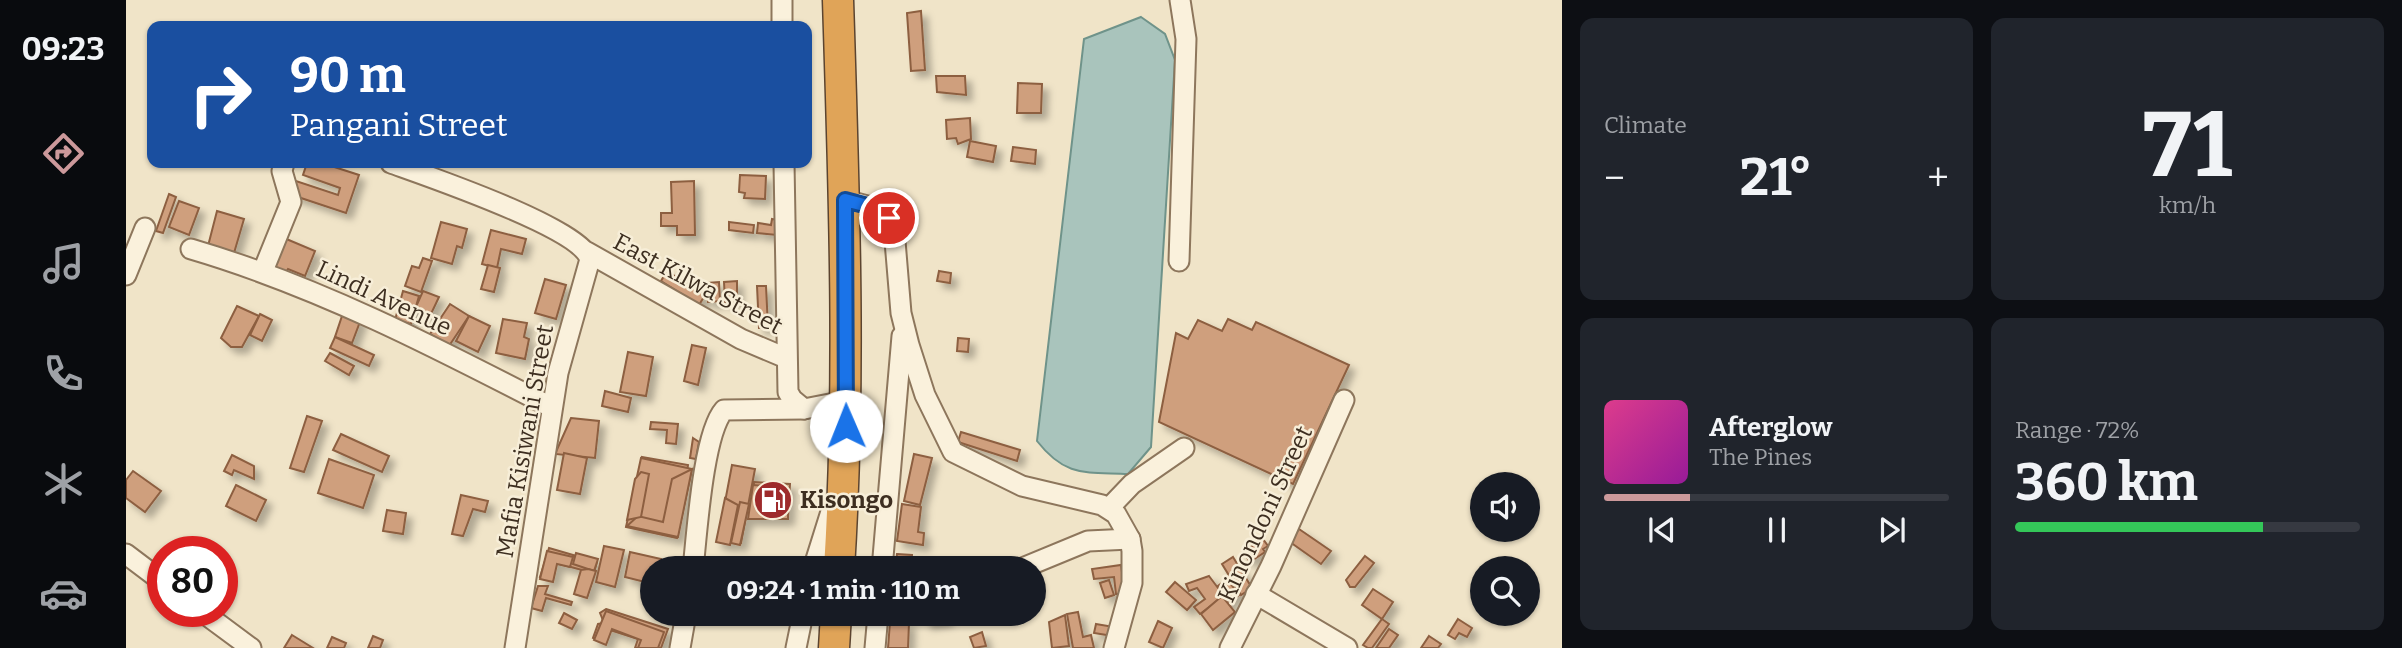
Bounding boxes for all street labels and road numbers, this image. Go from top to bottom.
street label: East Kilwa Street [609,228,787,340]
street label: Lindi Avenue [312,255,456,341]
street label: Mafia Kisiwani Street [491,322,559,560]
street label: Kinondoni Street [1212,421,1318,606]

